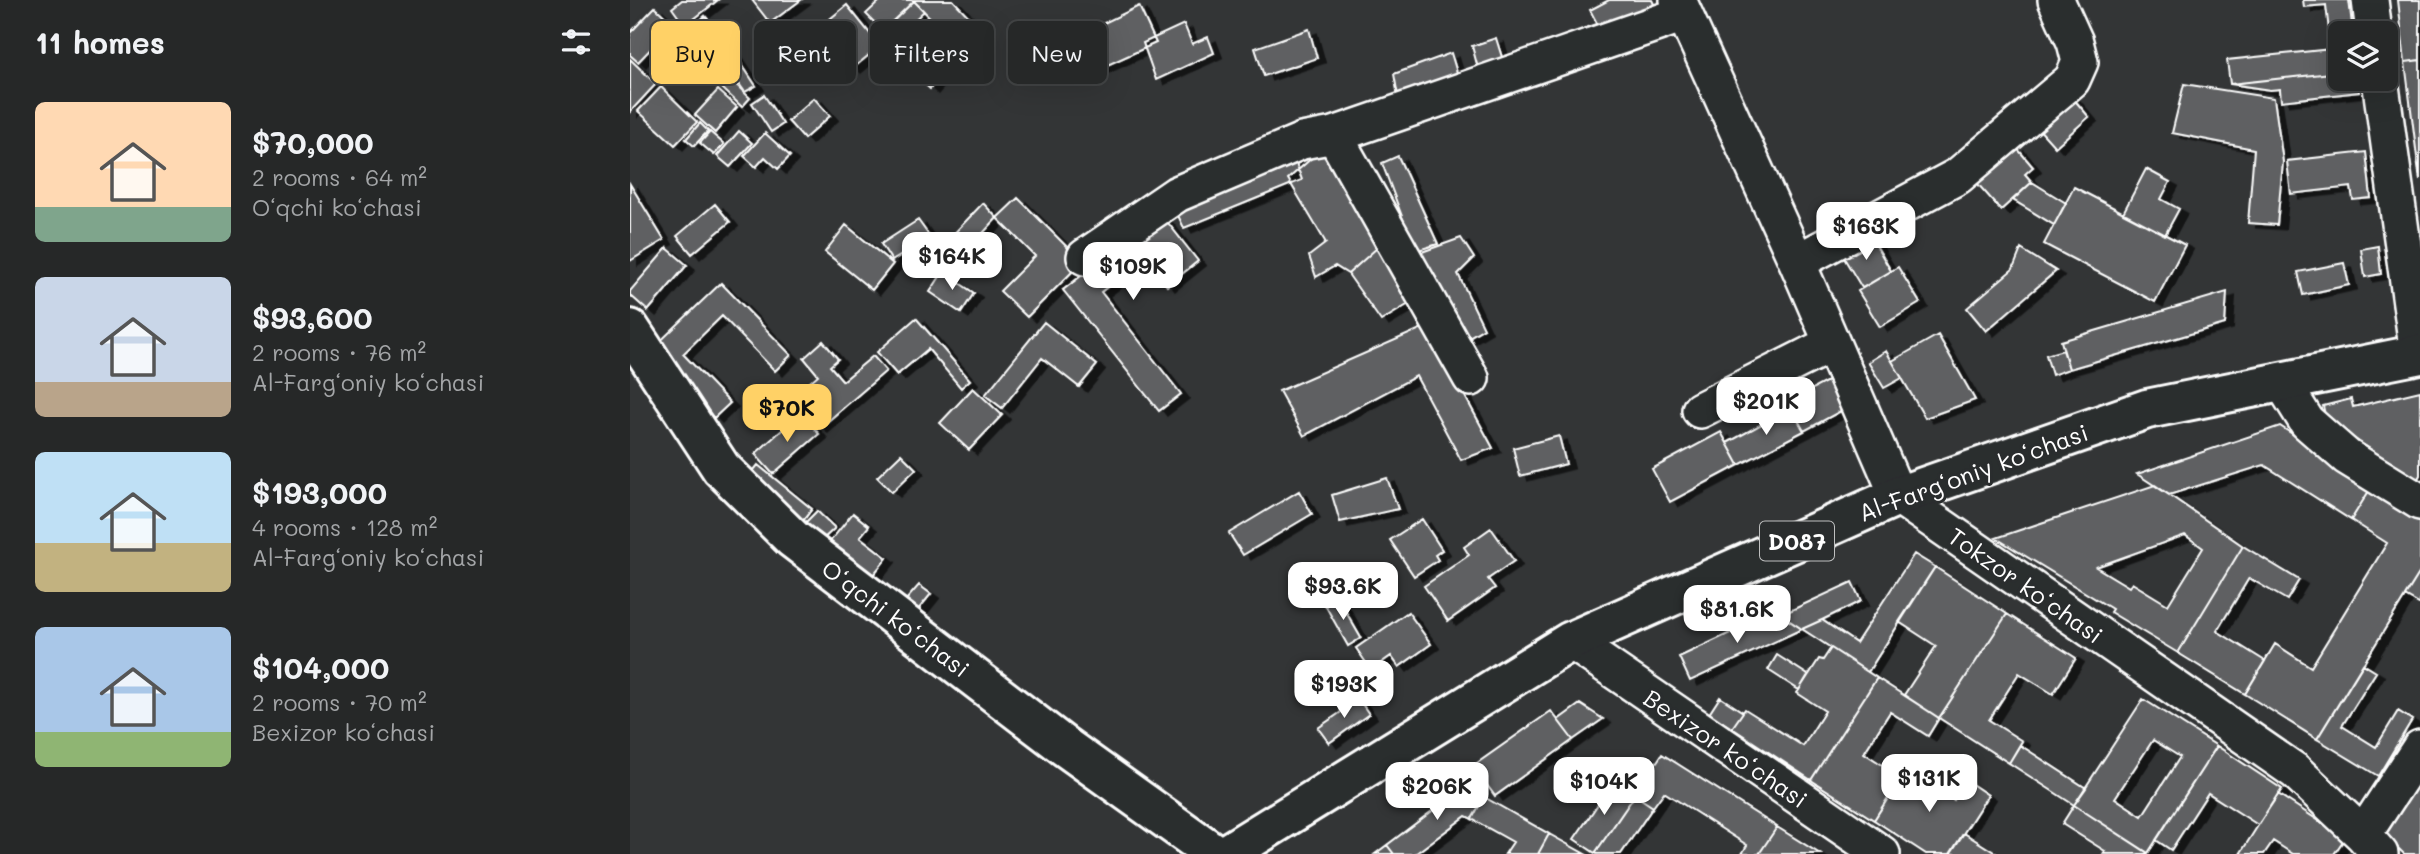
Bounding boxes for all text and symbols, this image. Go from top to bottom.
chip: Buy [651,21,740,84]
chip: Rent [754,21,856,84]
chip: Filters [870,21,994,84]
chip: New [1008,21,1107,84]
map controls [2328,21,2398,91]
button: layers [2328,21,2398,91]
text: 11 homes [35,22,165,62]
icon: filters [557,23,595,61]
text: $70,000 [252,122,374,162]
icon: home [91,130,175,214]
text: 2 rooms · 64 m² [252,162,427,192]
text: Oʻqchi koʻchasi [252,192,422,222]
pin: $163K [1817,202,1915,262]
text: $163K [1832,210,1900,240]
pin: $164K [903,232,1001,292]
text: $164K [918,240,986,270]
pin: $109K [1084,243,1182,302]
text: $109K [1099,250,1167,280]
text: $93,600 [252,297,373,337]
icon: home [91,305,175,389]
text: 2 rooms · 76 m² [252,337,426,367]
text: Al-Fargʻoniy koʻchasi [252,367,484,397]
pin: $201K [1717,378,1815,437]
pin: $70K [746,384,828,444]
text: $201K [1732,385,1800,415]
text: $70K [759,392,815,422]
street label: Al-Fargʻoniy koʻchasi [1854,416,2092,528]
text: $193,000 [252,472,387,512]
icon: home [91,480,175,564]
text: 4 rooms · 128 m² [252,512,437,542]
street label: Tokzor koʻchasi [1943,520,2109,650]
road number: D087 [1760,522,1834,561]
text: Al-Fargʻoniy koʻchasi [252,542,484,572]
street label: Oʻqchi koʻchasi [816,552,976,684]
pin: $93.6K [1286,562,1400,622]
text: $93.6K [1304,570,1382,600]
pin: $81.6K [1680,586,1794,645]
text: $81.6K [1700,593,1774,623]
text: $104,000 [252,647,389,687]
icon: home [91,655,175,739]
pin: $193K [1295,660,1393,720]
text: $193K [1310,668,1378,698]
street label: Bexizor koʻchasi [1638,682,1814,814]
text: 2 rooms · 70 m² [252,687,427,717]
text: Bexizor koʻchasi [252,717,435,747]
pin: $131K [1880,754,1978,814]
pin: $104K [1555,758,1653,817]
pin: $206K [1388,762,1486,822]
text: $131K [1897,762,1961,792]
text: $104K [1570,765,1638,795]
text: $206K [1402,770,1472,800]

